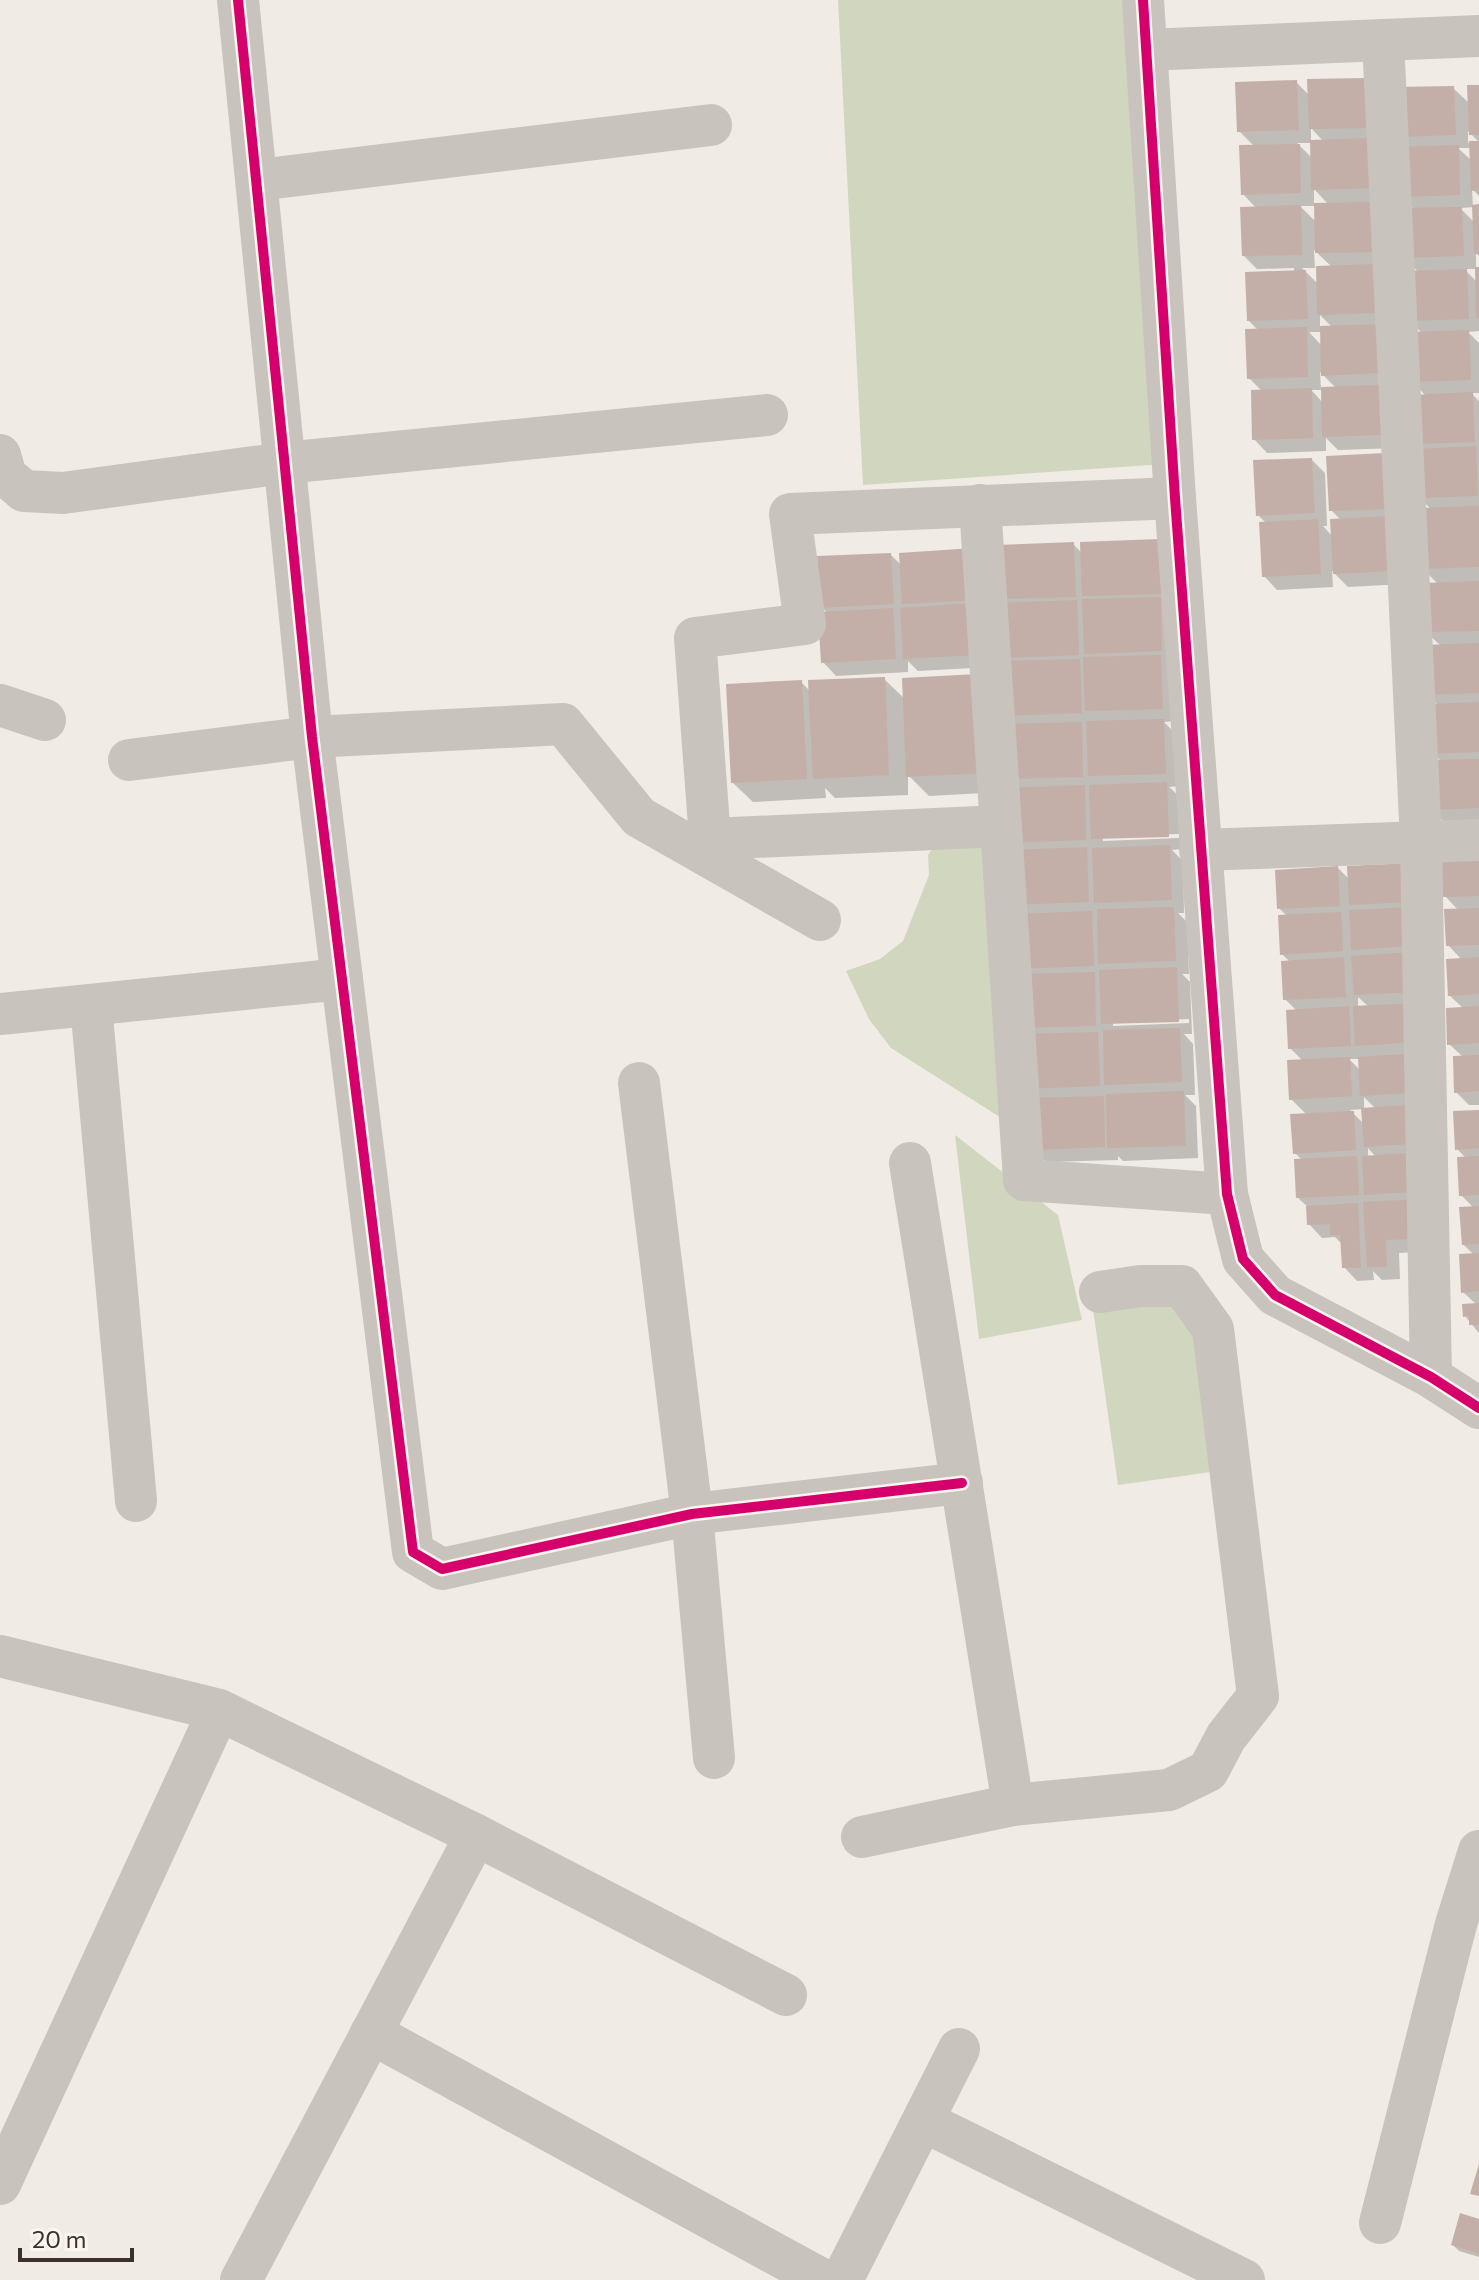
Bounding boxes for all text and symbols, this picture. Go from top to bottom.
scale bar [20,2212,132,2262]
text: 20 m [32,2224,86,2253]

